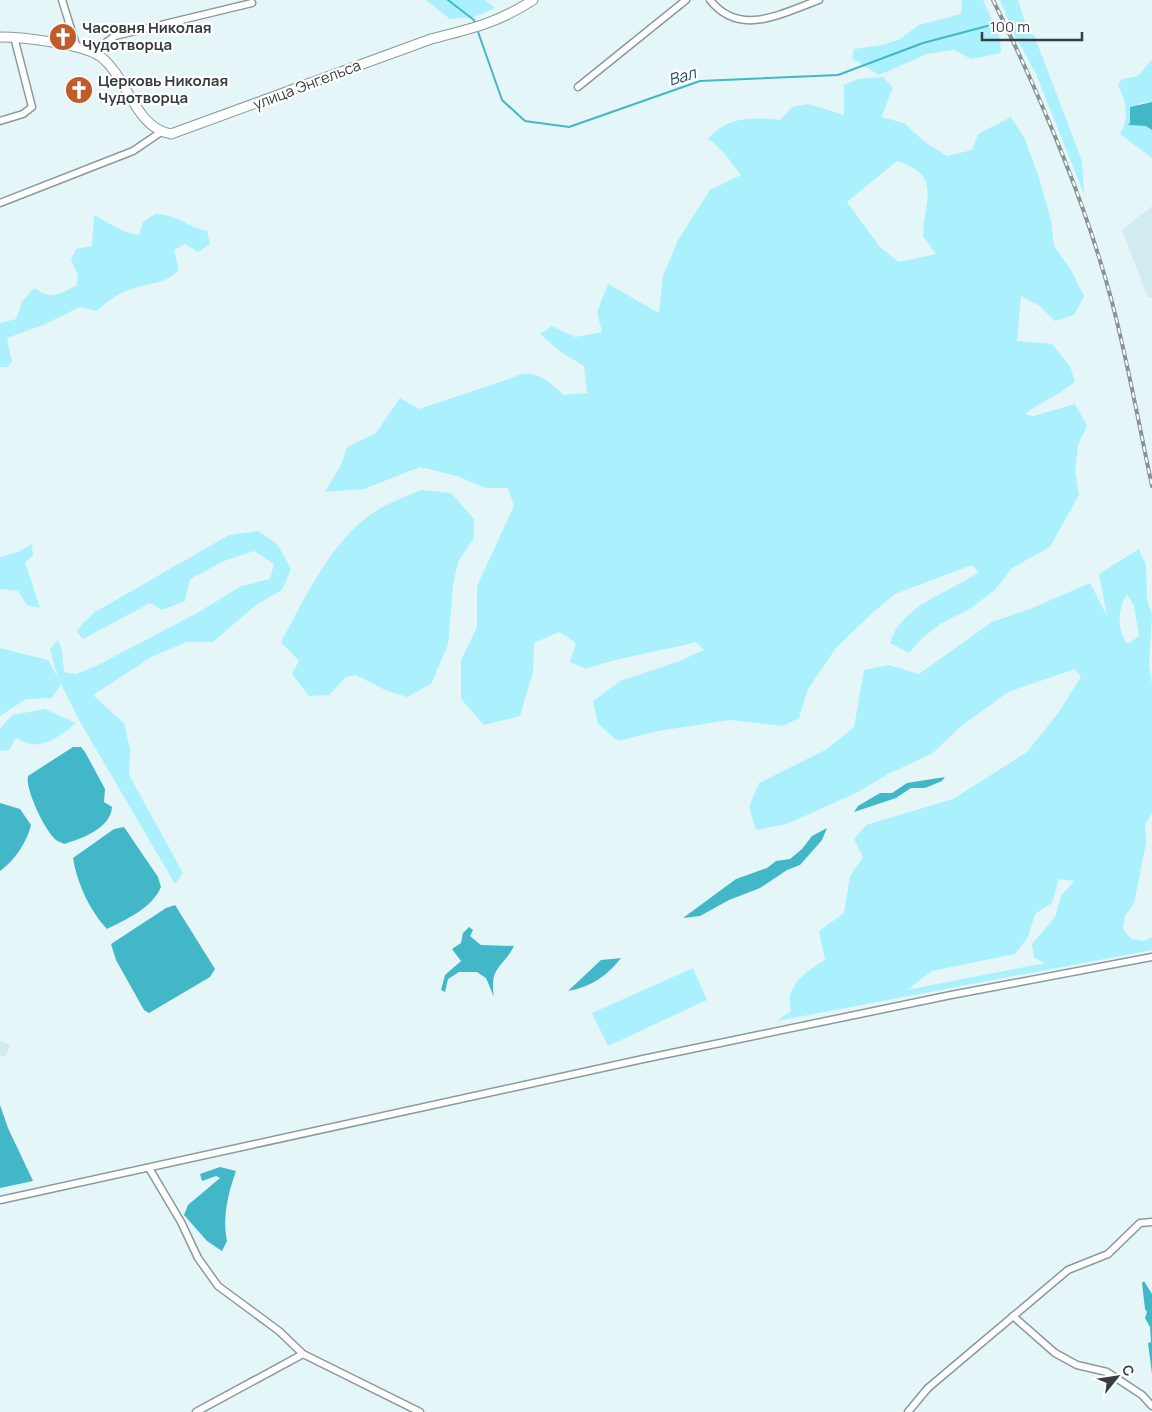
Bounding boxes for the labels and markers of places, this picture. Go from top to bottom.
place label: Часовня Николая Чудотворца [82,17,212,55]
church icon: Часовня Николая Чудотворца [48,22,78,52]
place label: Церковь Николая Чудотворца [98,70,228,108]
church icon: Церковь Николая Чудотворца [64,75,94,105]

